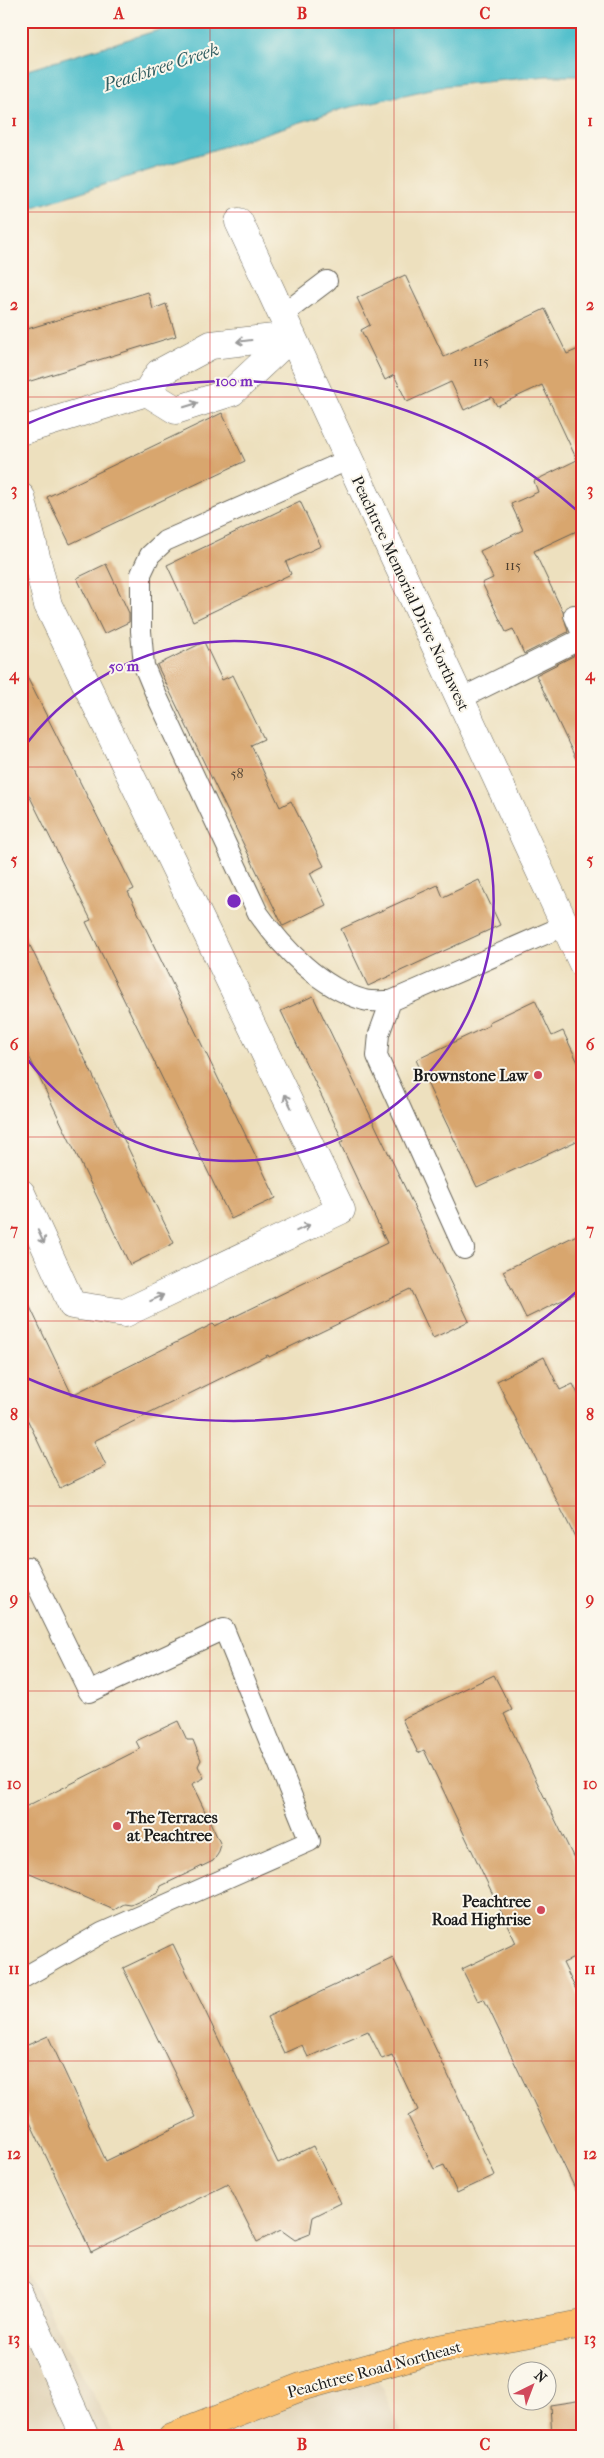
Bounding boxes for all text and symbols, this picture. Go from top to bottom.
text: A [113,4,125,23]
text: B [297,4,307,23]
text: C [480,4,491,23]
water label: Peachtree Creek [100,39,222,96]
text: 1 [11,111,17,130]
text: 1 [587,111,593,130]
text: 2 [10,295,18,314]
text: 2 [586,295,594,314]
one-way arrow [236,336,252,346]
house number: 115 [473,353,489,370]
text: 100 m [215,372,253,390]
one-way arrow [182,400,198,410]
street label: Peachtree Memorial Drive Northwest [348,473,474,714]
text: 3 [11,480,17,500]
text: 3 [587,480,593,500]
house number: 115 [505,557,521,574]
text: 50 m [109,657,140,675]
text: 4 [8,665,20,685]
text: 4 [584,665,596,685]
house number: 58 [230,765,244,782]
text: 5 [11,850,18,869]
text: 5 [587,850,594,869]
centre of rings [225,892,243,910]
text: 6 [10,1035,19,1054]
text: 6 [586,1035,595,1054]
place label: Brownstone Law [413,1066,529,1085]
marker: Brownstone Law [532,1069,544,1081]
one-way arrow [283,1094,292,1109]
text: 7 [9,1220,18,1239]
text: 7 [585,1220,594,1239]
one-way arrow [295,1223,310,1232]
one-way arrow [37,1229,47,1244]
one-way arrow [149,1292,164,1302]
text: 8 [10,1405,18,1424]
text: 8 [586,1405,594,1424]
text: 9 [9,1589,18,1609]
text: 9 [585,1589,594,1609]
text: 10 [7,1774,21,1793]
text: 10 [583,1774,597,1793]
place label: The Terraces at Peachtree [126,1808,218,1845]
marker: The Terraces at Peachtree [111,1820,123,1832]
place label: Peachtree Road Highrise [432,1892,531,1930]
marker: Peachtree Road Highrise [535,1904,547,1916]
text: 11 [8,1959,20,1978]
text: 11 [584,1959,596,1978]
text: 12 [7,2144,21,2163]
text: 12 [583,2144,597,2163]
text: 13 [8,2329,20,2349]
text: 13 [584,2329,596,2349]
street label: Peachtree Road Northeast [285,2337,464,2402]
north arrow [506,2360,556,2410]
text: N [531,2367,550,2387]
text: A [113,2435,125,2454]
text: B [297,2435,307,2454]
text: C [480,2435,491,2454]

